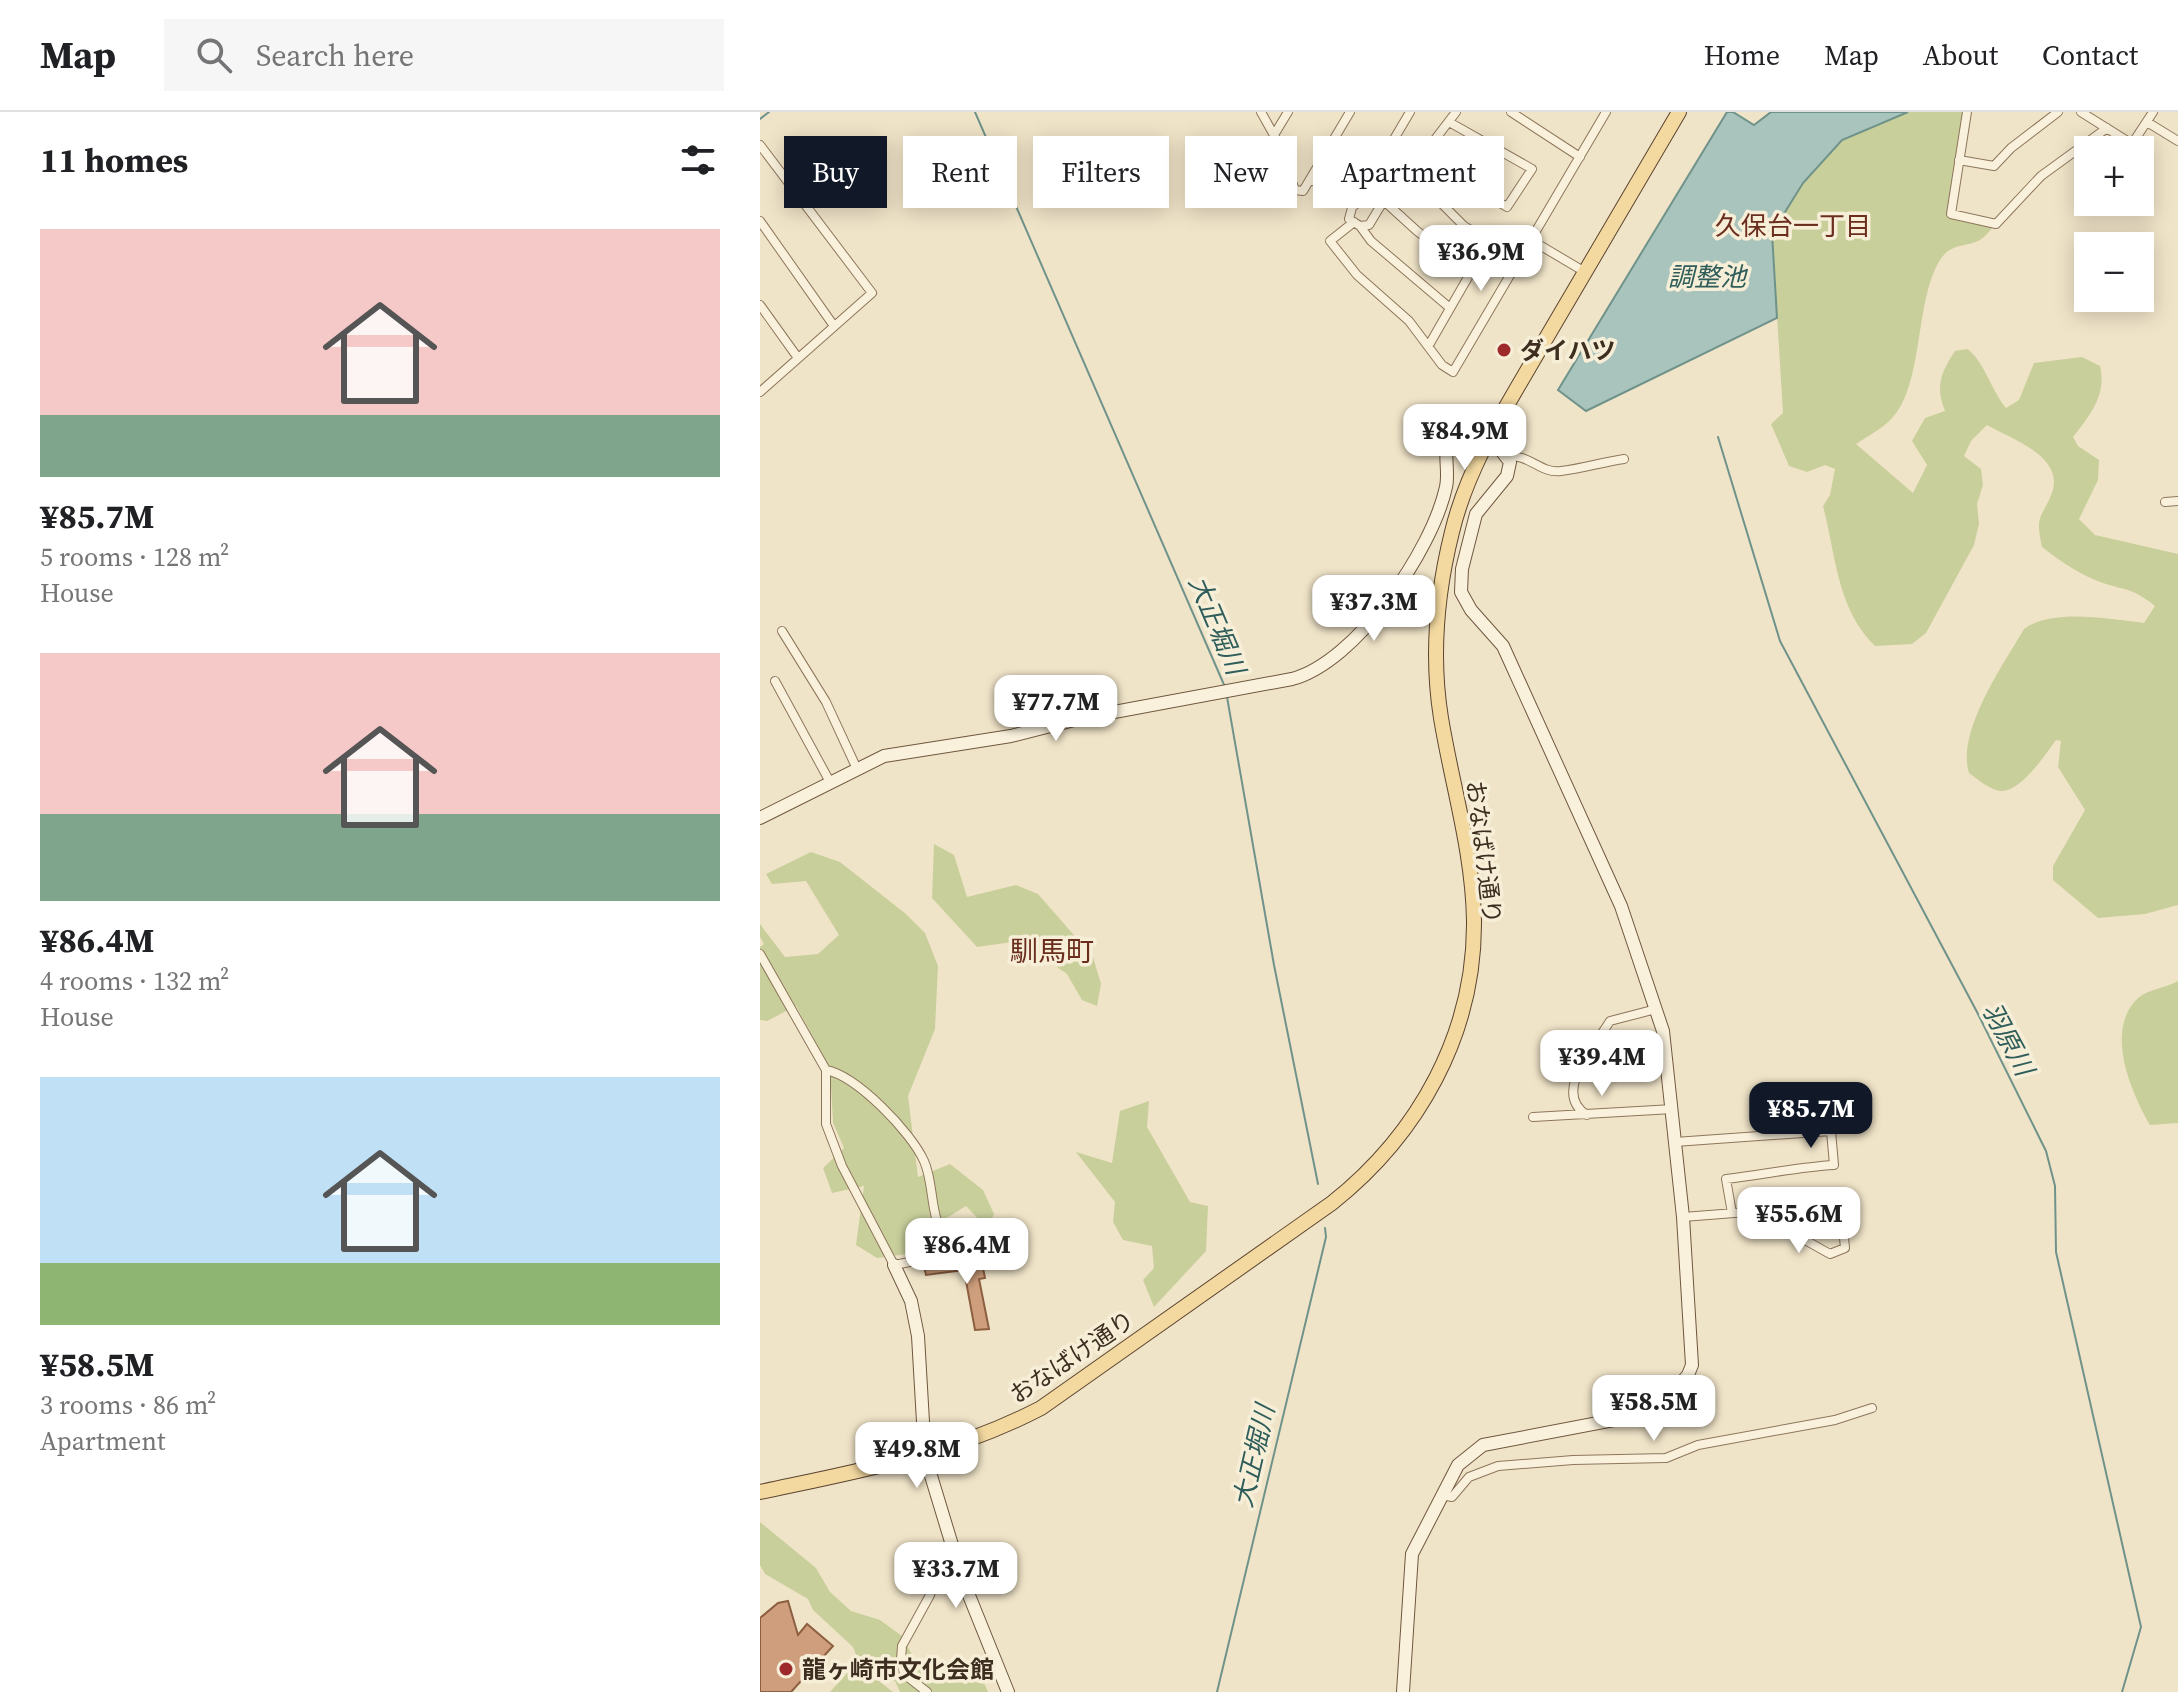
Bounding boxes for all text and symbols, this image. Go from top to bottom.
search box [164,19,724,91]
text: Map [40,29,116,81]
icon: search [192,33,236,77]
text: Search here [256,35,414,76]
text: Home [1704,36,1780,74]
text: Map [1824,36,1879,74]
text: About [1923,36,1998,74]
text: Contact [2042,36,2138,74]
chip: Buy [784,136,887,208]
chip: Rent [903,136,1017,208]
chip: Filters [1033,136,1169,208]
chip: New [1185,136,1297,208]
chip: Apartment [1313,136,1504,208]
map controls [2074,136,2154,312]
button: + [2074,136,2154,216]
text: 11 homes [40,137,188,183]
icon: filters [676,138,720,182]
district label: 久保台一丁目 [1715,208,1871,244]
pin: ¥36.9M [1416,225,1546,293]
button: − [2074,232,2154,312]
text: ¥36.9M [1437,233,1525,269]
water label: 調整池 [1668,259,1749,295]
icon: home [308,281,452,425]
place label: ダイハツ [1520,334,1616,367]
marker: ダイハツ [1495,341,1513,359]
pin: ¥84.9M [1400,404,1530,472]
text: ¥84.9M [1421,412,1509,448]
text: ¥85.7M [40,493,154,539]
text: 5 rooms · 128 m² [40,539,229,575]
water label: 大正堀川 [1180,570,1255,683]
text: House [40,575,114,611]
pin: ¥37.3M [1309,575,1439,643]
text: ¥37.3M [1330,583,1418,619]
pin: ¥77.7M [991,675,1121,743]
text: ¥77.7M [1012,683,1100,719]
icon: home [308,705,452,849]
street label: おなばけ通り [1459,779,1509,925]
text: ¥86.4M [40,917,154,963]
district label: 馴馬町 [1010,932,1094,970]
text: 4 rooms · 132 m² [40,963,229,999]
water label: 羽原川 [1974,996,2044,1085]
text: House [40,999,114,1035]
pin: ¥39.4M [1537,1030,1667,1098]
text: ¥39.4M [1558,1038,1646,1074]
pin: ¥85.7M [1746,1082,1876,1150]
text: ¥85.7M [1767,1090,1855,1126]
icon: home [308,1129,452,1273]
pin: ¥55.6M [1734,1187,1864,1255]
text: ¥55.6M [1755,1195,1843,1231]
pin: ¥86.4M [902,1218,1032,1286]
text: ¥86.4M [923,1226,1011,1262]
street label: おなばけ通り [1003,1303,1141,1411]
text: ¥58.5M [40,1341,154,1387]
pin: ¥58.5M [1589,1375,1719,1443]
text: ¥58.5M [1610,1383,1698,1419]
text: 3 rooms · 86 m² [40,1387,216,1423]
water label: 大正堀川 [1225,1398,1284,1511]
pin: ¥49.8M [852,1422,982,1490]
text: Apartment [40,1423,165,1459]
text: ¥49.8M [873,1430,961,1466]
pin: ¥33.7M [891,1542,1021,1610]
text: ¥33.7M [912,1550,1000,1586]
place label: 龍ヶ崎市文化会館 [802,1653,994,1686]
marker: 龍ヶ崎市文化会館 [777,1660,795,1678]

